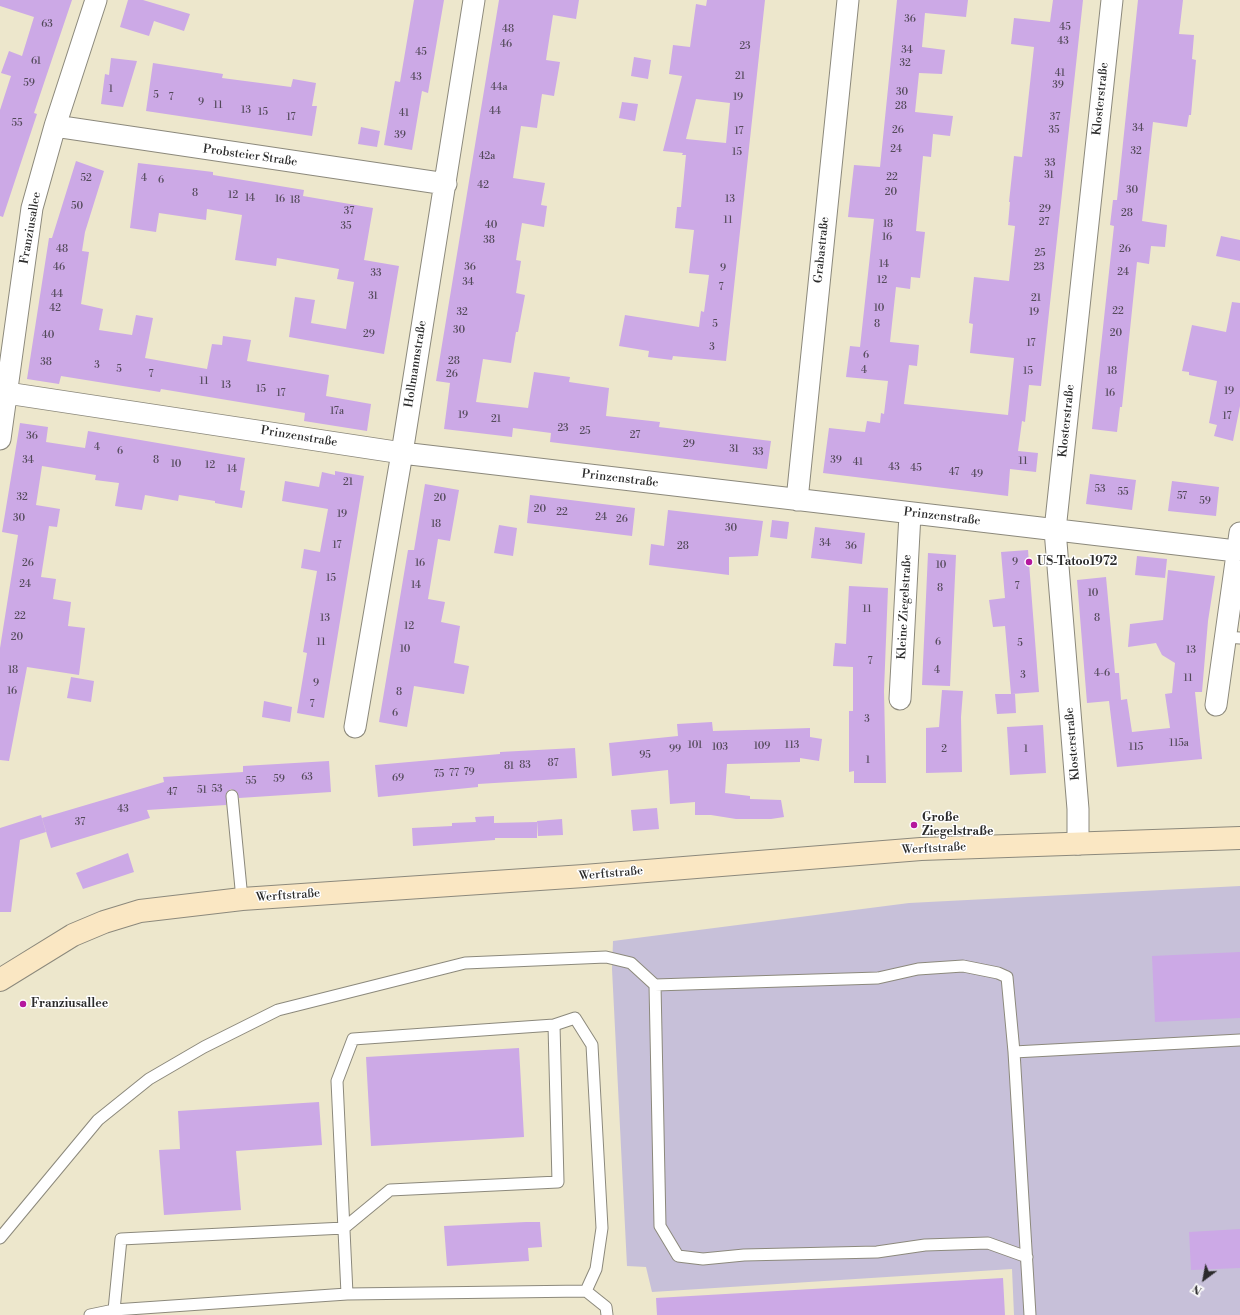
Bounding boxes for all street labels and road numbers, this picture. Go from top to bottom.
street label: Klosterstraße [1090,62,1112,136]
street label: Probsteier Straße [202,142,298,170]
street label: Franziusallee [18,191,44,265]
street label: Grabastraße [811,216,833,284]
street label: Hollmannstraße [402,319,430,409]
street label: Klosterstraße [1056,384,1078,458]
street label: Prinzenstraße [260,424,338,450]
street label: Prinzenstraße [581,467,659,491]
street label: Prinzenstraße [903,505,981,529]
street label: Kleine Ziegelstraße [895,554,915,660]
street label: Klosterstraße [1063,707,1083,781]
street label: Werftstraße [902,840,966,858]
street label: Werftstraße [578,864,644,884]
street label: Werftstraße [255,887,321,905]

